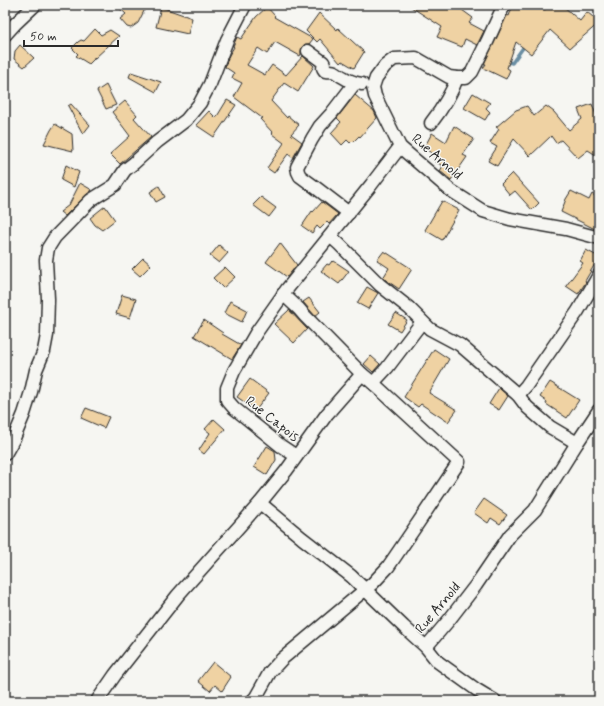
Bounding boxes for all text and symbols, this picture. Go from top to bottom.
scale bar [24,22,118,48]
text: 50 m [30,29,57,45]
street label: Rue Arnold [408,130,466,184]
street label: Rue Capois [241,392,303,446]
street label: Rue Arnold [411,579,465,637]

